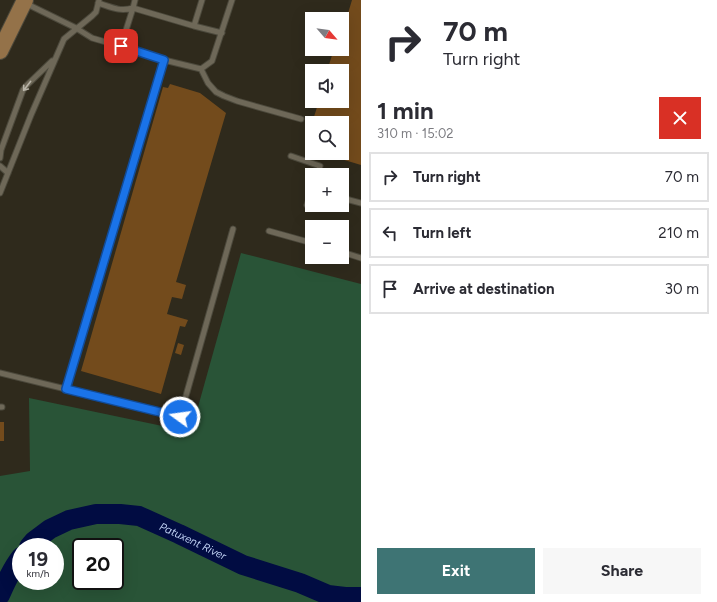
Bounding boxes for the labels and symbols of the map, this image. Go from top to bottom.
north arrow [305,12,349,56]
pin [104,29,138,63]
one-way arrow [23,81,31,92]
position arrow [159,396,201,438]
water label: Patuxent River [157,520,229,563]
speed limit sign: 20 [72,538,124,590]

